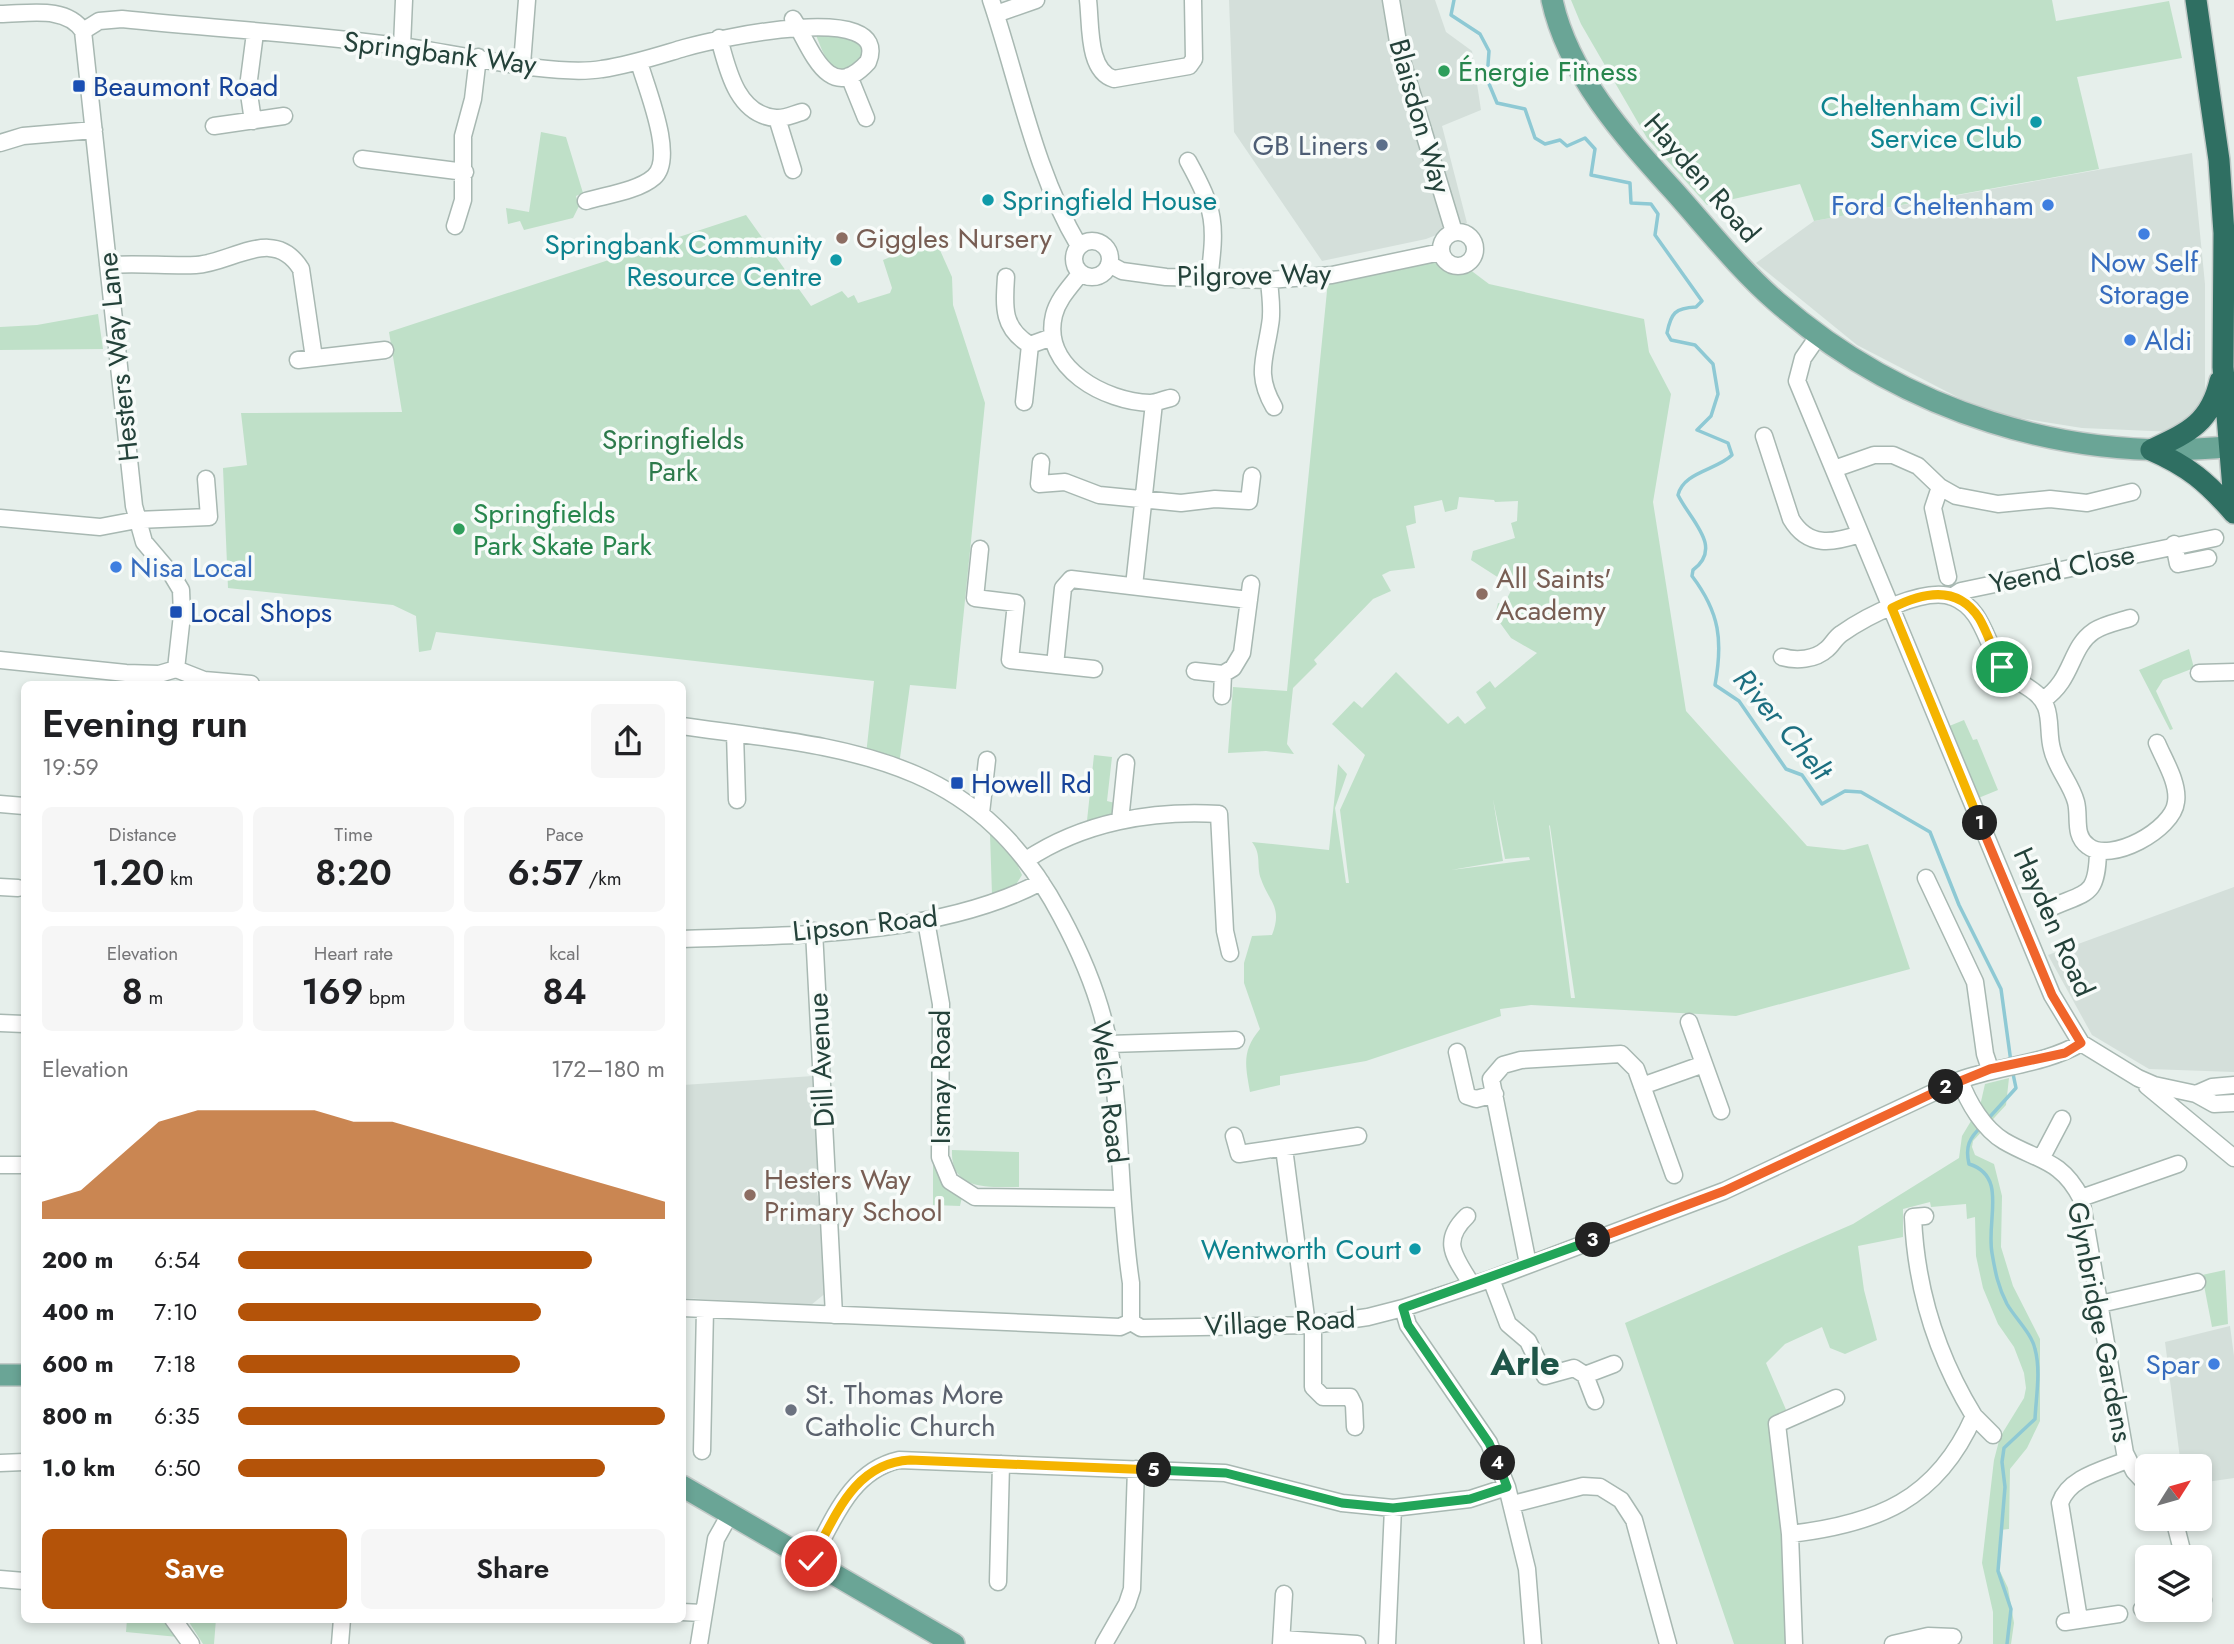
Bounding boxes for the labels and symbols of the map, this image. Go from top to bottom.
street label: Springbank Way [341,21,540,85]
street label: Blaisdon Way [1378,34,1462,199]
place label: Énergie Fitness [1458,51,1637,92]
marker: Énergie Fitness [1436,63,1452,79]
place label: Beaumont Road [93,66,279,107]
marker: Beaumont Road [71,78,87,94]
place label: Cheltenham Civil Service Club [1821,86,2022,159]
street label: Hayden Road [1634,104,1770,252]
marker: Cheltenham Civil Service Club [2028,114,2044,130]
place label: GB Liners [1252,125,1368,166]
marker: GB Liners [1374,137,1390,153]
place label: Springfield House [1002,180,1217,221]
place label: Ford Cheltenham [1831,185,2034,226]
marker: Springfield House [980,192,996,208]
marker: Ford Cheltenham [2040,197,2056,213]
place label: Giggles Nursery [856,218,1053,259]
place label: Springbank Community Resource Centre [544,224,823,297]
marker: Now Self Storage [2136,226,2152,242]
marker: Giggles Nursery [834,230,850,246]
place label: Now Self Storage [2090,242,2199,315]
street label: Hesters Way Lane [87,250,149,464]
marker: Springbank Community Resource Centre [828,252,844,268]
street label: Pilgrove Way [1176,253,1332,297]
place label: Aldi [2144,320,2192,361]
marker: Aldi [2122,332,2138,348]
park label: Springfields Park [602,419,744,492]
place label: Springfields Park Skate Park [473,493,653,566]
marker: Springfields Park Skate Park [451,521,467,537]
street label: Yeend Close [1986,534,2138,604]
place label: Nisa Local [130,547,253,588]
place label: All Saints' Academy [1496,558,1612,631]
marker: Nisa Local [108,559,124,575]
marker: All Saints' Academy [1474,586,1490,602]
place label: Local Shops [190,592,332,633]
marker: Local Shops [168,604,184,620]
pin [1972,637,2032,697]
water label: River Chelt [1723,659,1844,791]
place label: Howell Rd [971,763,1092,804]
marker: Howell Rd [949,775,965,791]
pin: 1 [1962,806,1997,840]
street label: Hayden Road [2003,841,2105,1003]
street label: Lipson Road [790,896,940,952]
street label: Dill Avenue [797,992,845,1128]
street label: Ismay Road [920,1010,961,1144]
street label: Welch Road [1080,1018,1138,1166]
pin: 2 [1928,1070,1964,1104]
place label: Hesters Way Primary School [764,1159,943,1232]
marker: Hesters Way Primary School [742,1187,758,1203]
street label: Glynbridge Gardens [2057,1198,2143,1446]
pin: 3 [1576,1222,1610,1258]
place label: Wentworth Court [1201,1229,1401,1270]
marker: Wentworth Court [1407,1241,1423,1257]
street label: Village Road [1203,1298,1357,1346]
district label: Arle [1489,1338,1560,1388]
place label: Spar [2146,1344,2200,1385]
marker: Spar [2206,1356,2222,1372]
place label: St. Thomas More Catholic Church [805,1374,1003,1447]
marker: St. Thomas More Catholic Church [783,1402,799,1418]
pin: 4 [1480,1446,1516,1480]
pin: 5 [1136,1452,1172,1488]
north arrow [2135,1454,2212,1531]
pin [781,1531,841,1591]

